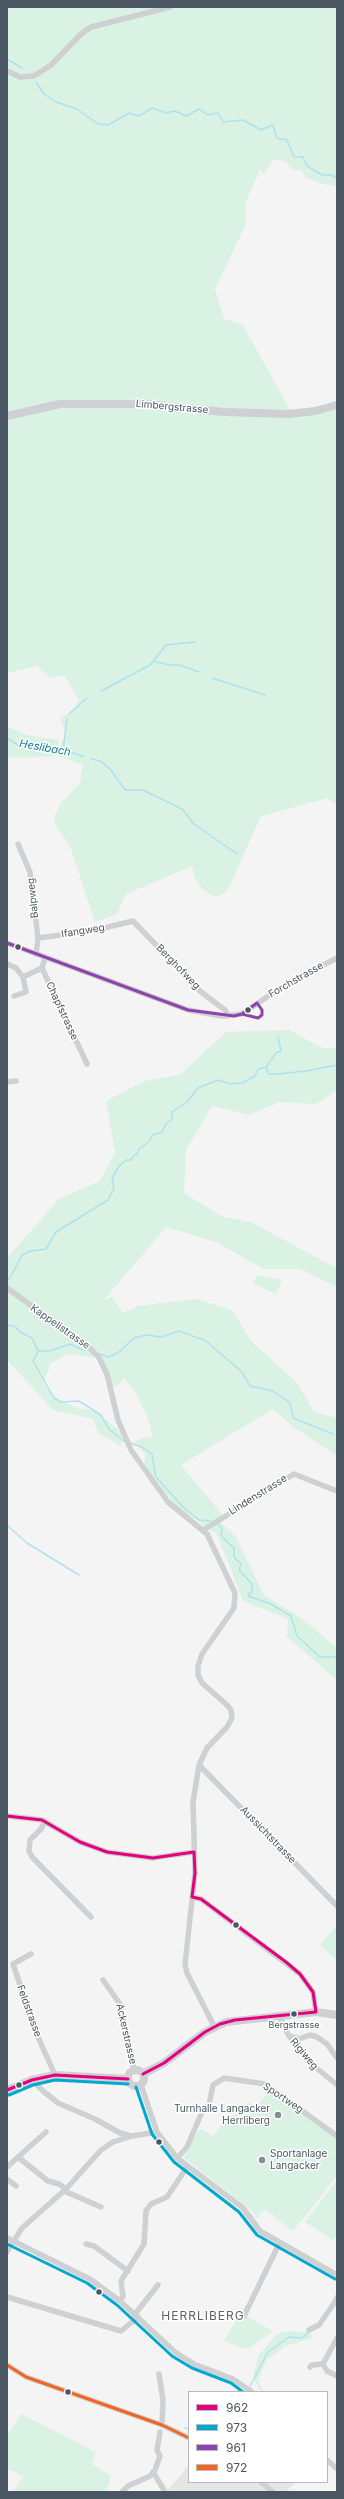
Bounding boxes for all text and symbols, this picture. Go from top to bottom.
street label: Limbergstrasse [135,398,209,416]
water label: Heslibach [18,737,72,759]
street label: Balpweg [25,877,41,919]
street label: Ifangweg [60,922,106,940]
unlabelled marker [13,942,23,952]
street label: Berghofweg [154,942,202,992]
street label: Forchstrasse [267,960,325,1000]
street label: Chapfstrasse [43,980,81,1042]
unlabelled marker [243,1005,253,1015]
street label: Kappelistrasse [28,1302,92,1352]
street label: Lindenstrasse [227,1472,289,1518]
street label: Aussichtstrasse [238,1804,298,1866]
unlabelled marker [231,1920,241,1930]
street label: Feldstrasse [14,1983,44,2039]
street label: Ackerstrasse [113,2003,139,2065]
marker: Bergstrasse [289,2009,299,2019]
place label: Bergstrasse [269,2020,319,2030]
street label: Rigiweg [287,2036,321,2072]
unlabelled marker [14,2080,24,2090]
street label: Sportweg [261,2080,305,2116]
place label: Turnhalle Langacker Herrliberg [174,2103,270,2126]
marker: Turnhalle Langacker Herrliberg [273,2110,283,2120]
unlabelled marker [154,2137,164,2147]
place label: Sportanlage Langacker [270,2148,327,2172]
marker: Sportanlage Langacker [257,2155,267,2165]
unlabelled marker [94,2287,104,2297]
district label: HERRLIBERG [161,2309,245,2323]
unlabelled marker [63,2387,73,2397]
legend [188,2391,328,2483]
text: 962 [226,2400,248,2415]
text: 973 [226,2420,247,2435]
text: 961 [226,2440,246,2455]
text: 972 [226,2460,247,2475]

